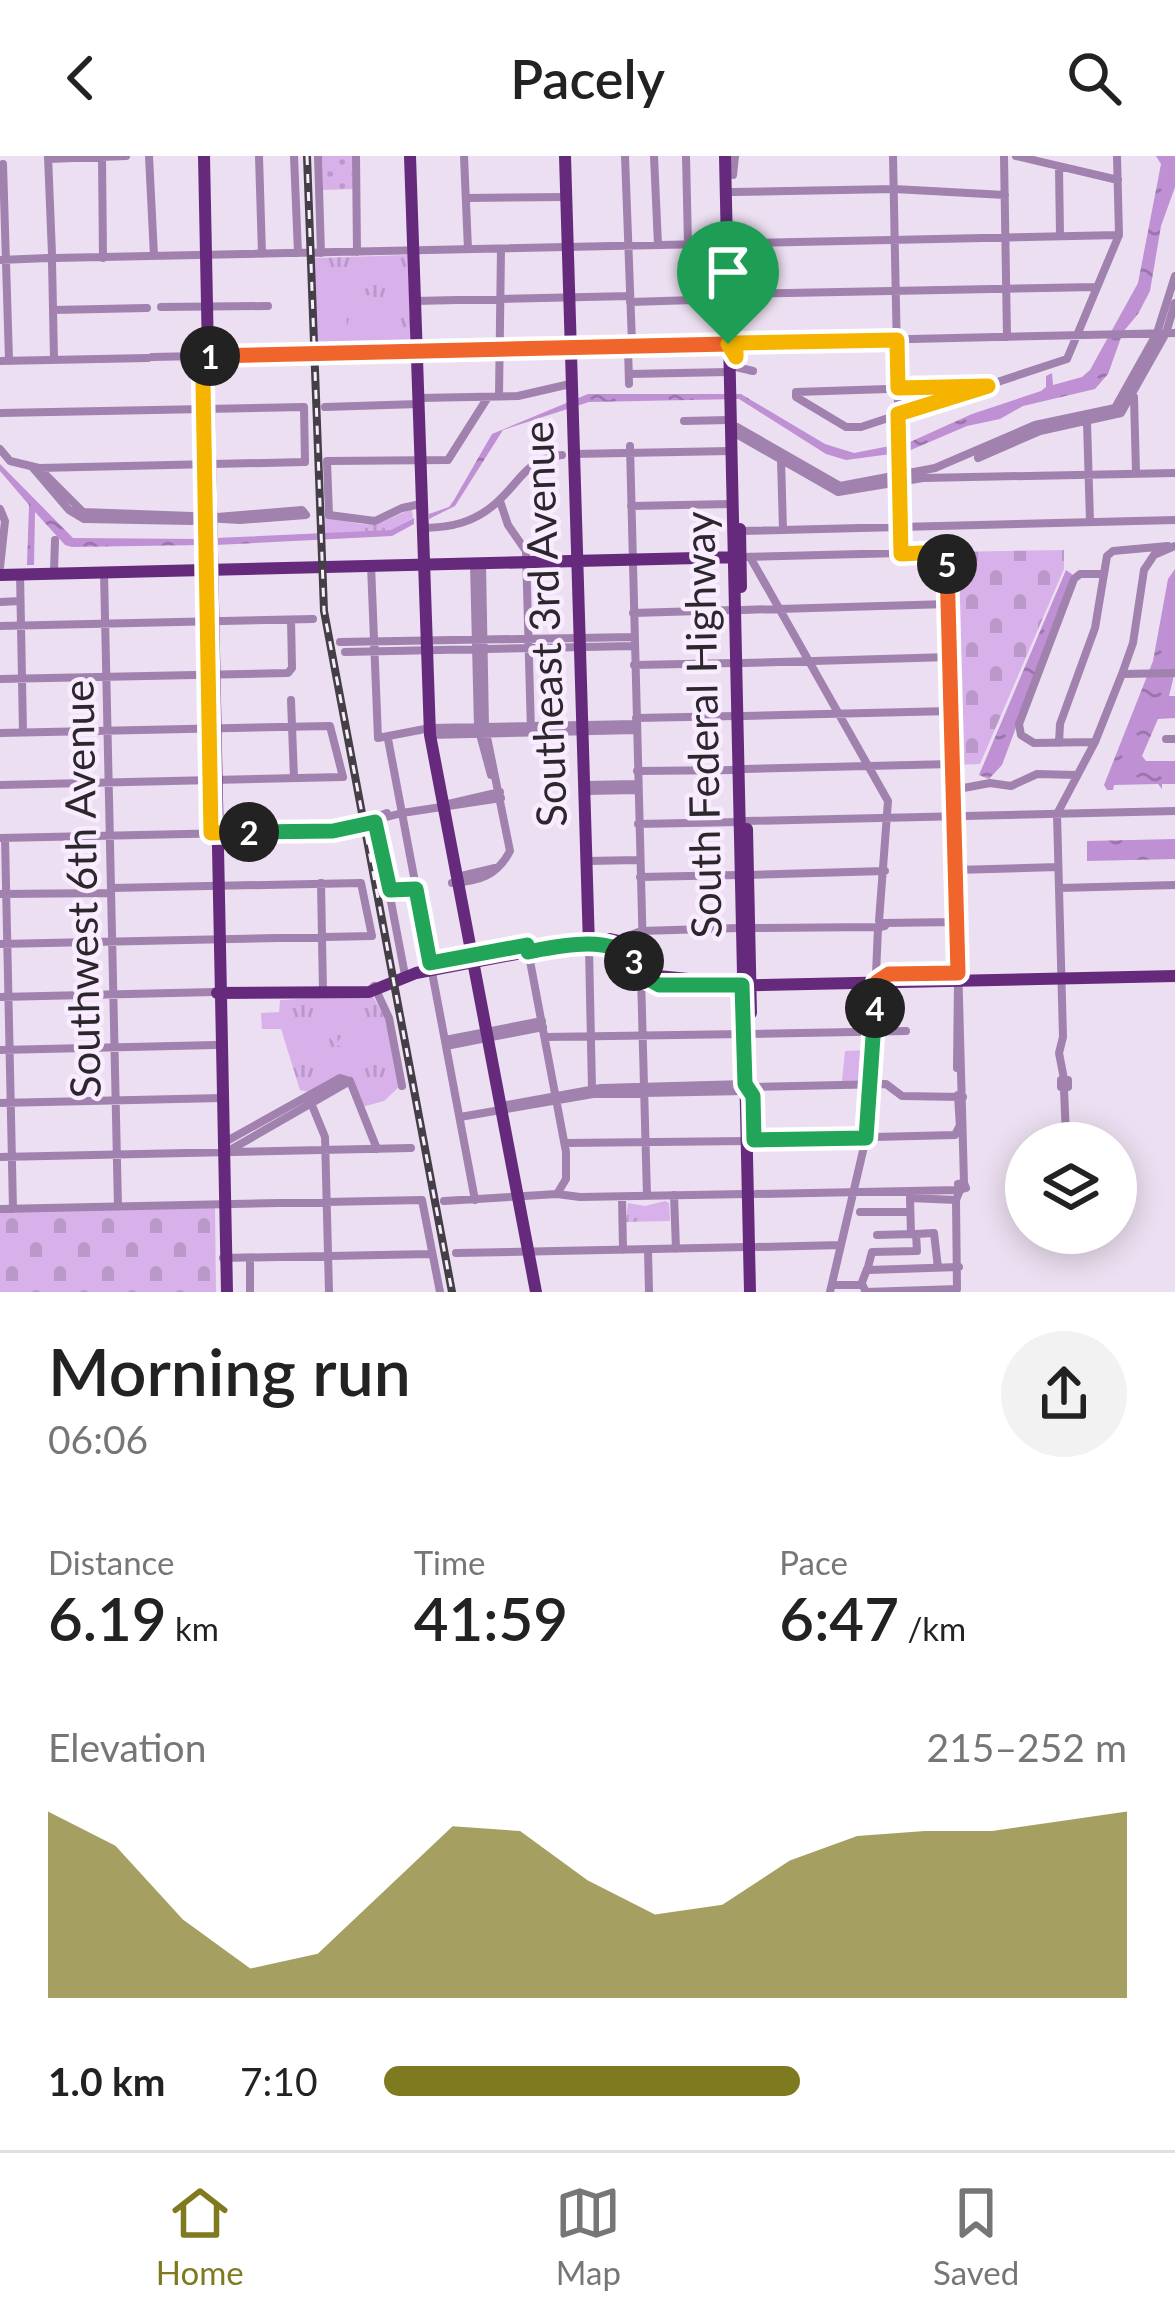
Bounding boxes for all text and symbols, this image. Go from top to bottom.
icon: back [48,45,114,111]
icon: search [1061,45,1127,111]
text: Pacely [510,46,665,111]
pin [677,221,779,344]
icon: arrive [695,239,761,305]
pin: 1 [180,326,240,386]
text: 1 [200,336,220,376]
street label: Southeast 3rd Avenue [512,420,576,828]
street label: South Federal Highway [673,511,731,939]
pin: 5 [917,534,977,594]
text: 5 [937,544,957,584]
street label: Southwest 6th Avenue [52,679,110,1099]
pin: 2 [219,802,279,862]
text: 2 [239,812,259,852]
pin: 3 [604,931,664,991]
text: 3 [624,941,644,981]
pin: 4 [845,978,905,1038]
text: 4 [865,988,885,1028]
map controls [1005,1122,1137,1254]
button: layers [1005,1122,1137,1254]
text: Morning run [48,1331,411,1410]
button: share [1001,1331,1127,1457]
text: 06:06 [48,1416,148,1462]
text: Distance [48,1542,175,1582]
text: Time [414,1542,486,1582]
text: Pace [779,1542,848,1582]
text: 6.19 [48,1582,167,1654]
text: 41:59 [414,1582,568,1654]
text: 6:47 [779,1582,899,1654]
text: km [167,1608,219,1648]
text: /km [899,1608,966,1648]
text: Elevation [48,1724,206,1770]
text: 215–252 m [927,1724,1127,1770]
text: 1.0 km [48,2058,166,2104]
text: 7:10 [240,2058,318,2104]
tab: Home [156,2180,244,2292]
tab: Map [555,2180,621,2292]
tab: Saved [933,2180,1019,2292]

